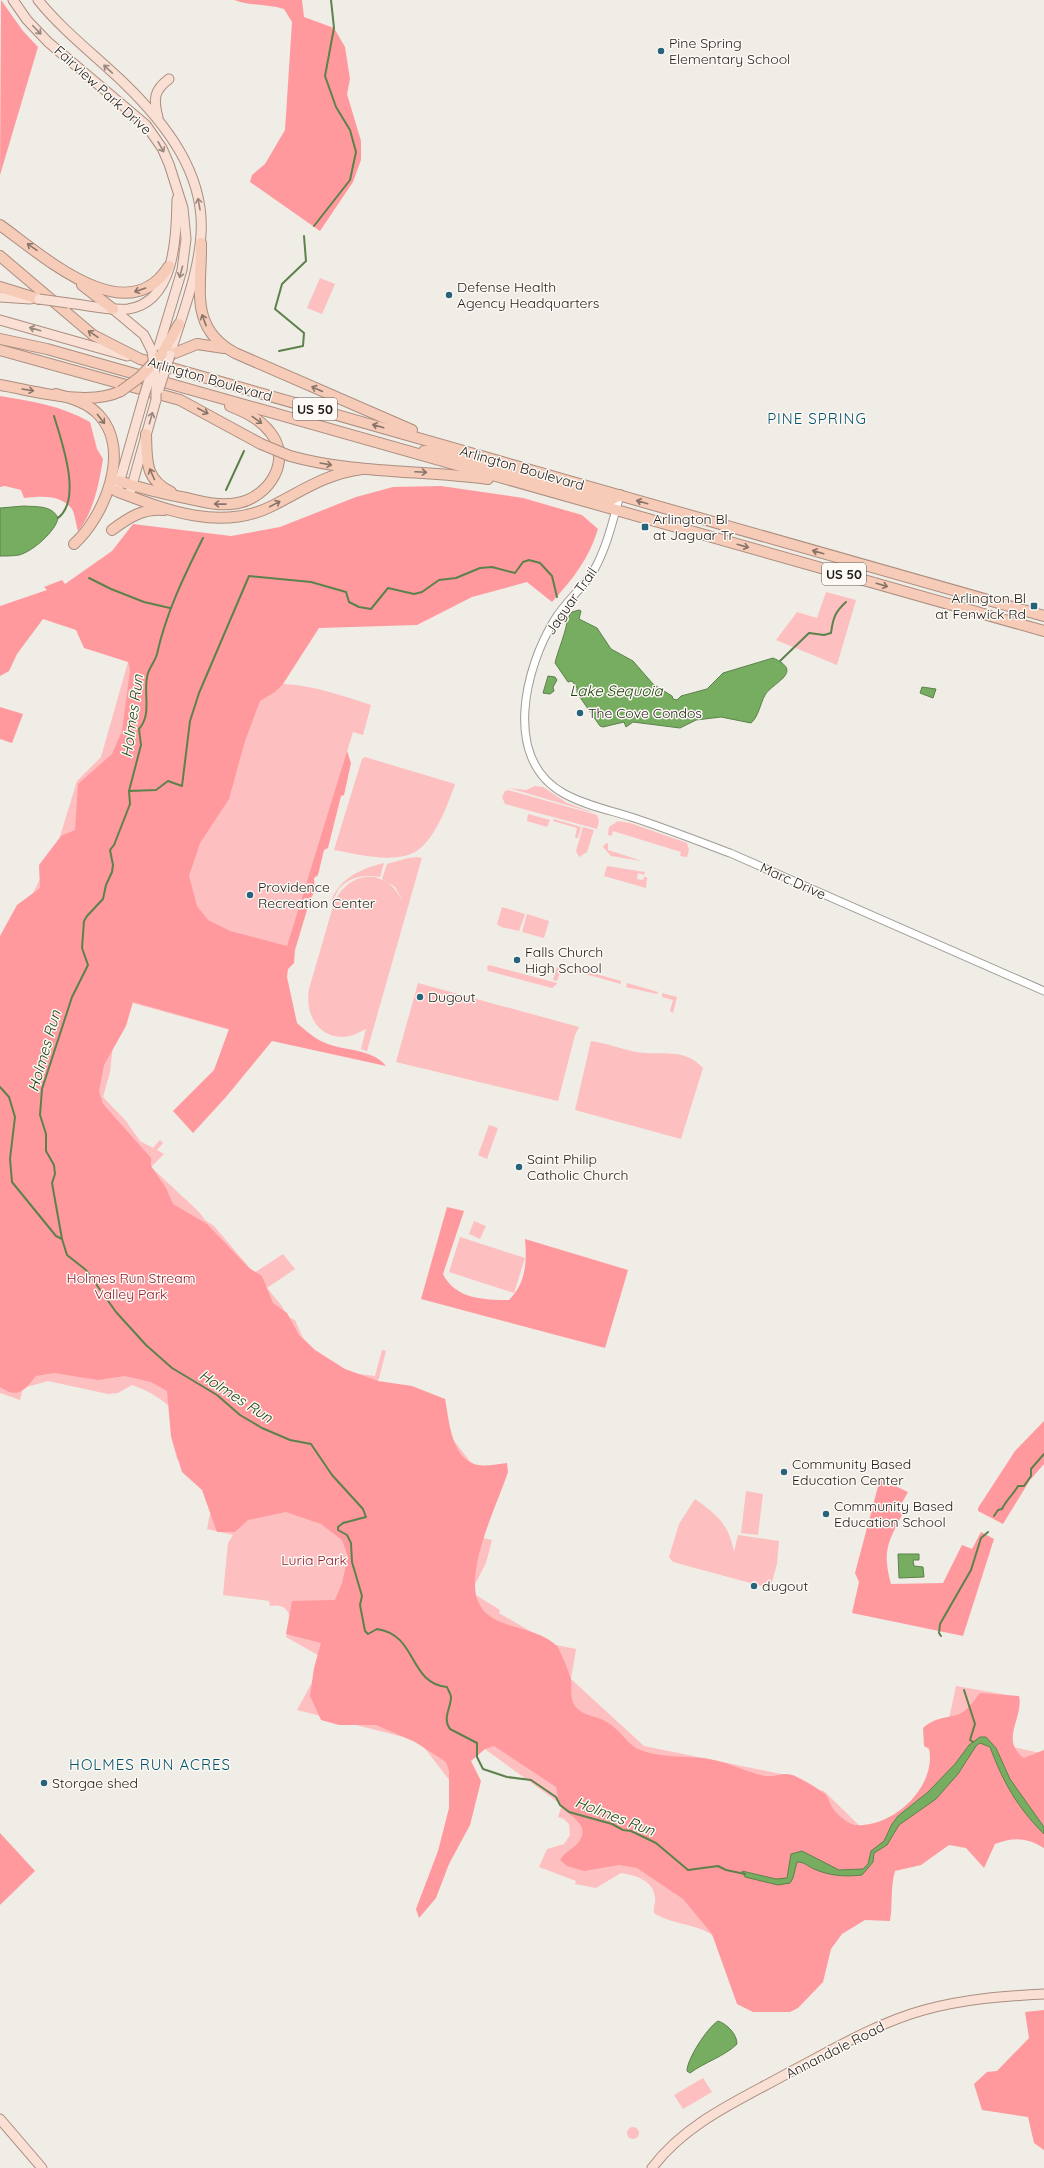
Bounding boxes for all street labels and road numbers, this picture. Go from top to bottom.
street label: Fairview Park Drive [51,41,156,139]
street label: Arlington Boulevard [146,353,274,405]
road number: US 50 [293,398,337,420]
street label: Arlington Boulevard [458,442,586,494]
road number: US 50 [822,563,866,585]
street label: Jaguar Trail [541,564,601,638]
street label: Marc Drive [757,859,829,903]
street label: Annandale Road [783,2017,887,2083]

